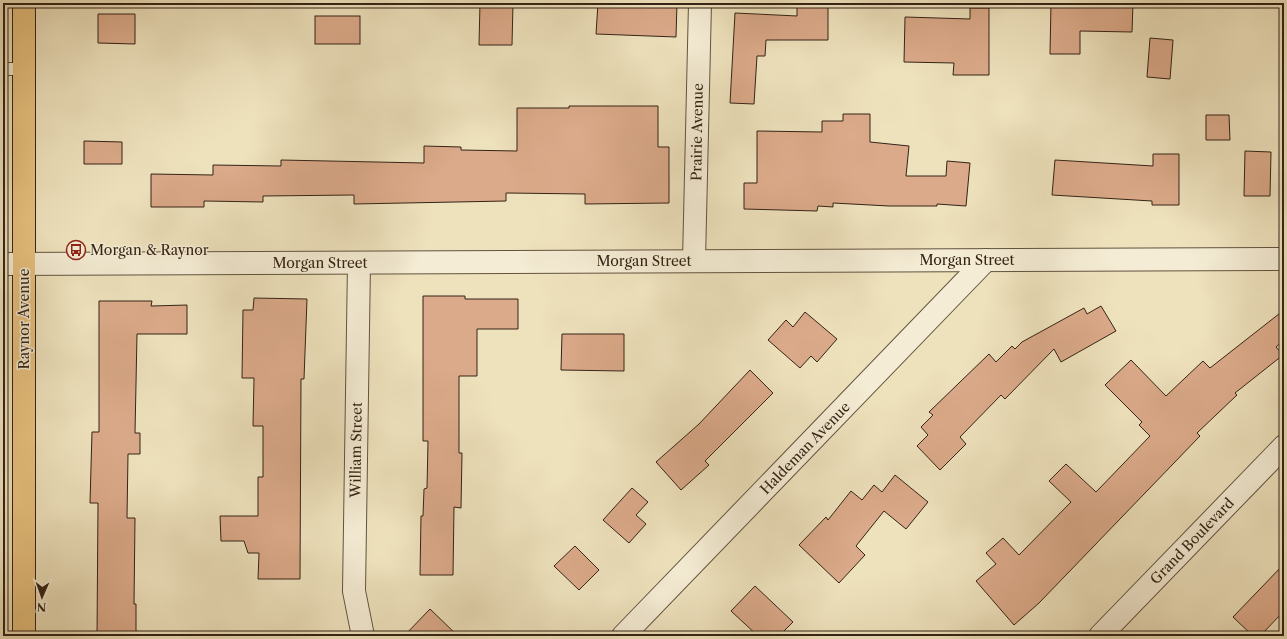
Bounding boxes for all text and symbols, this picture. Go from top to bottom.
street label: Prairie Avenue [687,83,707,181]
bus stop icon: Morgan & Raynor [65,239,87,261]
place label: Morgan & Raynor [90,241,209,259]
street label: Morgan Street [919,251,1015,269]
street label: Morgan Street [596,252,692,270]
street label: Morgan Street [272,254,368,272]
street label: Raynor Avenue [15,268,33,369]
street label: Haldeman Avenue [756,398,854,498]
street label: William Street [346,402,366,499]
street label: Grand Boulevard [1146,494,1238,588]
north arrow [22,577,62,617]
text: N [36,600,47,614]

